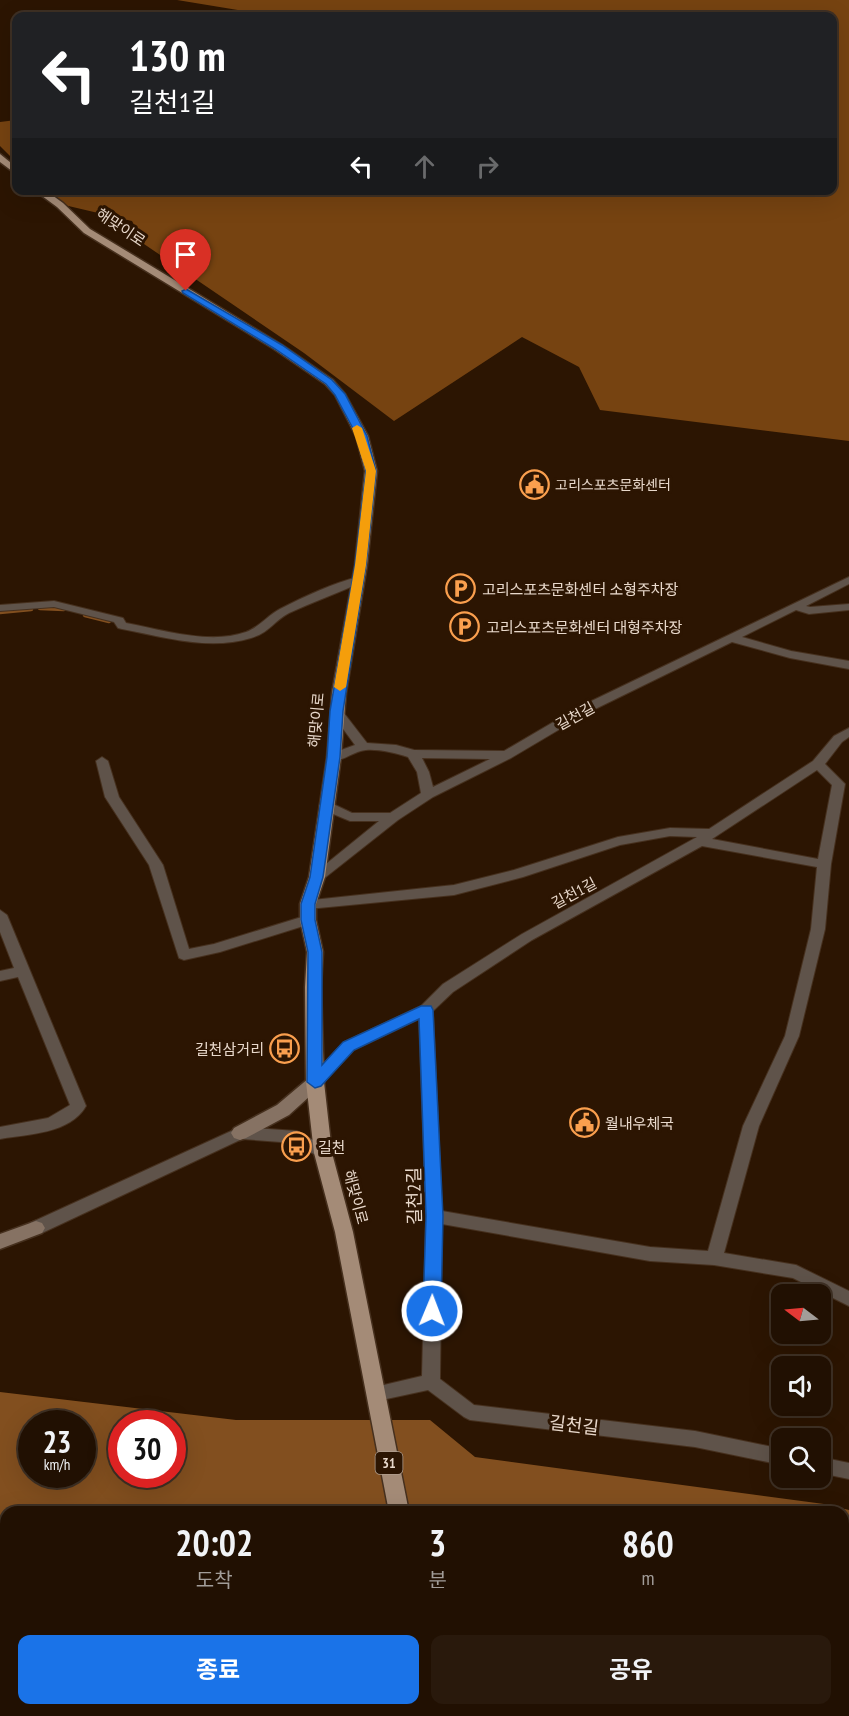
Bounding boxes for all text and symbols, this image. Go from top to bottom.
text: 130 m [129,28,226,83]
icon: left [30,36,108,114]
text: 길천1길 [129,85,216,119]
icon: left [345,150,378,183]
icon: ahead [408,150,441,183]
icon: right [471,150,504,183]
street label: 해맞이로 [93,204,149,250]
pin [160,229,211,291]
icon: arrive [169,238,202,271]
public building icon: 고리스포츠문화센터 [518,469,550,501]
place label: 고리스포츠문화센터 [555,476,671,494]
parking icon: 고리스포츠문화센터 소형주차장 [445,573,477,605]
place label: 고리스포츠문화센터 소형주차장 [482,580,679,599]
parking icon: 고리스포츠문화센터 대형주차장 [449,611,481,643]
place label: 고리스포츠문화센터 대형주차장 [486,618,683,637]
street label: 해맞이로 [304,692,328,748]
street label: 길천길 [552,698,598,734]
street label: 길천1길 [548,873,600,913]
bus stop icon: 길천삼거리 [269,1033,301,1065]
place label: 길천삼거리 [195,1040,264,1059]
public building icon: 월내우체국 [568,1107,600,1139]
place label: 월내우체국 [605,1114,674,1133]
bus stop icon: 길천 [281,1131,313,1163]
place label: 길천 [318,1138,346,1157]
street label: 길천2길 [402,1167,426,1225]
street label: 해맞이로 [340,1168,372,1226]
position arrow [400,1279,464,1343]
north arrow [771,1284,831,1344]
map controls [771,1284,831,1488]
button: sound [771,1356,831,1416]
speed limit sign: 30 [108,1410,186,1488]
street label: 길천길 [548,1411,600,1439]
text: 23 [43,1422,71,1461]
button: search [771,1428,831,1488]
road number: 31 [376,1452,402,1474]
text: km/h [44,1455,70,1474]
text: 20:02 [175,1519,253,1566]
text: 3 [429,1519,446,1566]
text: 860 [622,1520,674,1567]
text: m [641,1565,654,1591]
text: 도착 [196,1567,233,1593]
text: 분 [428,1567,447,1593]
button: 종료 [18,1635,419,1704]
button: 공유 [431,1635,831,1704]

